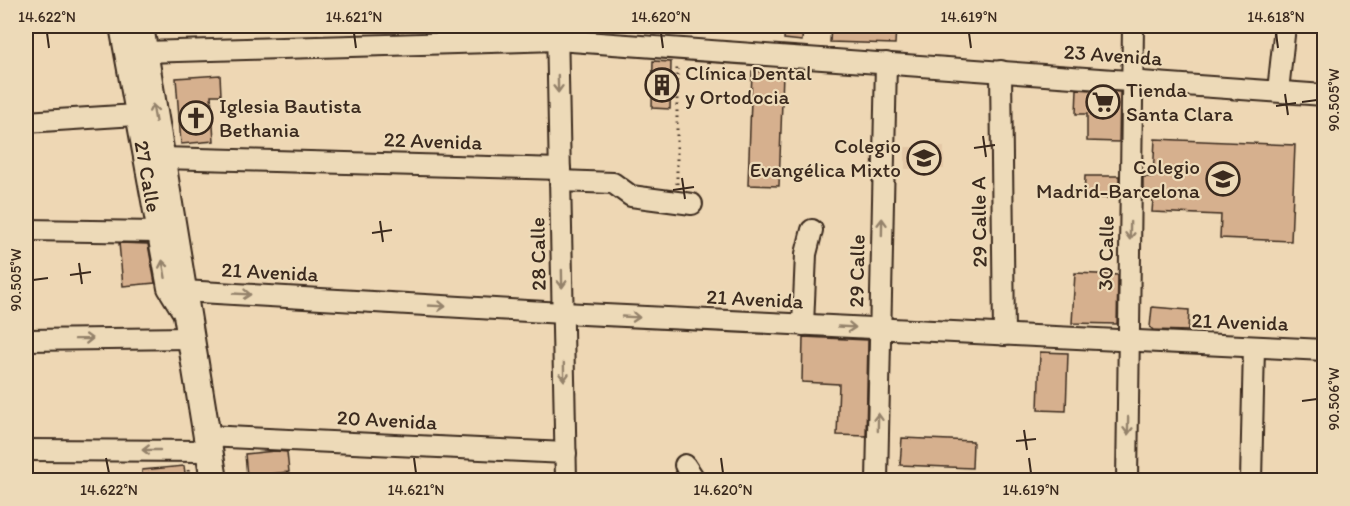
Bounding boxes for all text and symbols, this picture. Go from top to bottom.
text: 14.622°N [18,8,76,26]
text: 14.621°N [325,8,383,26]
text: 14.620°N [631,8,691,26]
text: 14.619°N [941,8,997,26]
text: 14.618°N [1247,8,1305,26]
street label: 23 Avenida [1063,39,1163,70]
place label: Clínica Dental y Ortodocia [685,60,812,109]
building icon: Clínica Dental y Ortodocia [644,67,680,103]
text: 90.505°W [1325,68,1343,132]
one-way arrow [552,73,564,93]
place label: Tienda Santa Clara [1126,77,1233,126]
supermarket icon: Tienda Santa Clara [1085,84,1121,120]
place label: Iglesia Bautista Bethania [219,93,361,142]
church icon: Iglesia Bautista Bethania [178,100,214,136]
one-way arrow [149,104,160,124]
street label: 22 Avenida [383,126,483,155]
place label: Colegio Evangélica Mixto [750,133,901,182]
street label: 27 Calle [129,138,167,214]
school or university icon: Colegio Evangélica Mixto [906,140,942,176]
place label: Colegio Madrid-Barcelona [1036,154,1200,203]
school or university icon: Colegio Madrid-Barcelona [1205,161,1241,197]
street label: 29 Calle A [965,176,992,268]
street label: 30 Calle [1092,215,1119,291]
street label: 28 Calle [524,217,551,291]
one-way arrow [876,218,888,238]
one-way arrow [1124,220,1136,240]
street label: 29 Calle [843,234,870,308]
text: 90.505°W [7,248,25,312]
street label: 21 Avenida [221,256,319,287]
one-way arrow [159,260,170,279]
one-way arrow [557,268,568,288]
street label: 21 Avenida [706,283,804,314]
one-way arrow [231,289,251,300]
one-way arrow [426,300,446,311]
street label: 21 Avenida [1191,307,1289,336]
one-way arrow [621,311,641,322]
one-way arrow [836,322,856,333]
one-way arrow [73,334,93,345]
one-way arrow [558,361,570,381]
text: 90.506°W [1325,367,1343,431]
street label: 20 Avenida [336,404,438,435]
one-way arrow [872,413,884,433]
one-way arrow [1122,415,1134,435]
one-way arrow [141,444,161,456]
text: 14.622°N [80,481,138,499]
text: 14.621°N [387,481,445,499]
text: 14.620°N [693,481,753,499]
text: 14.619°N [1003,481,1059,499]

